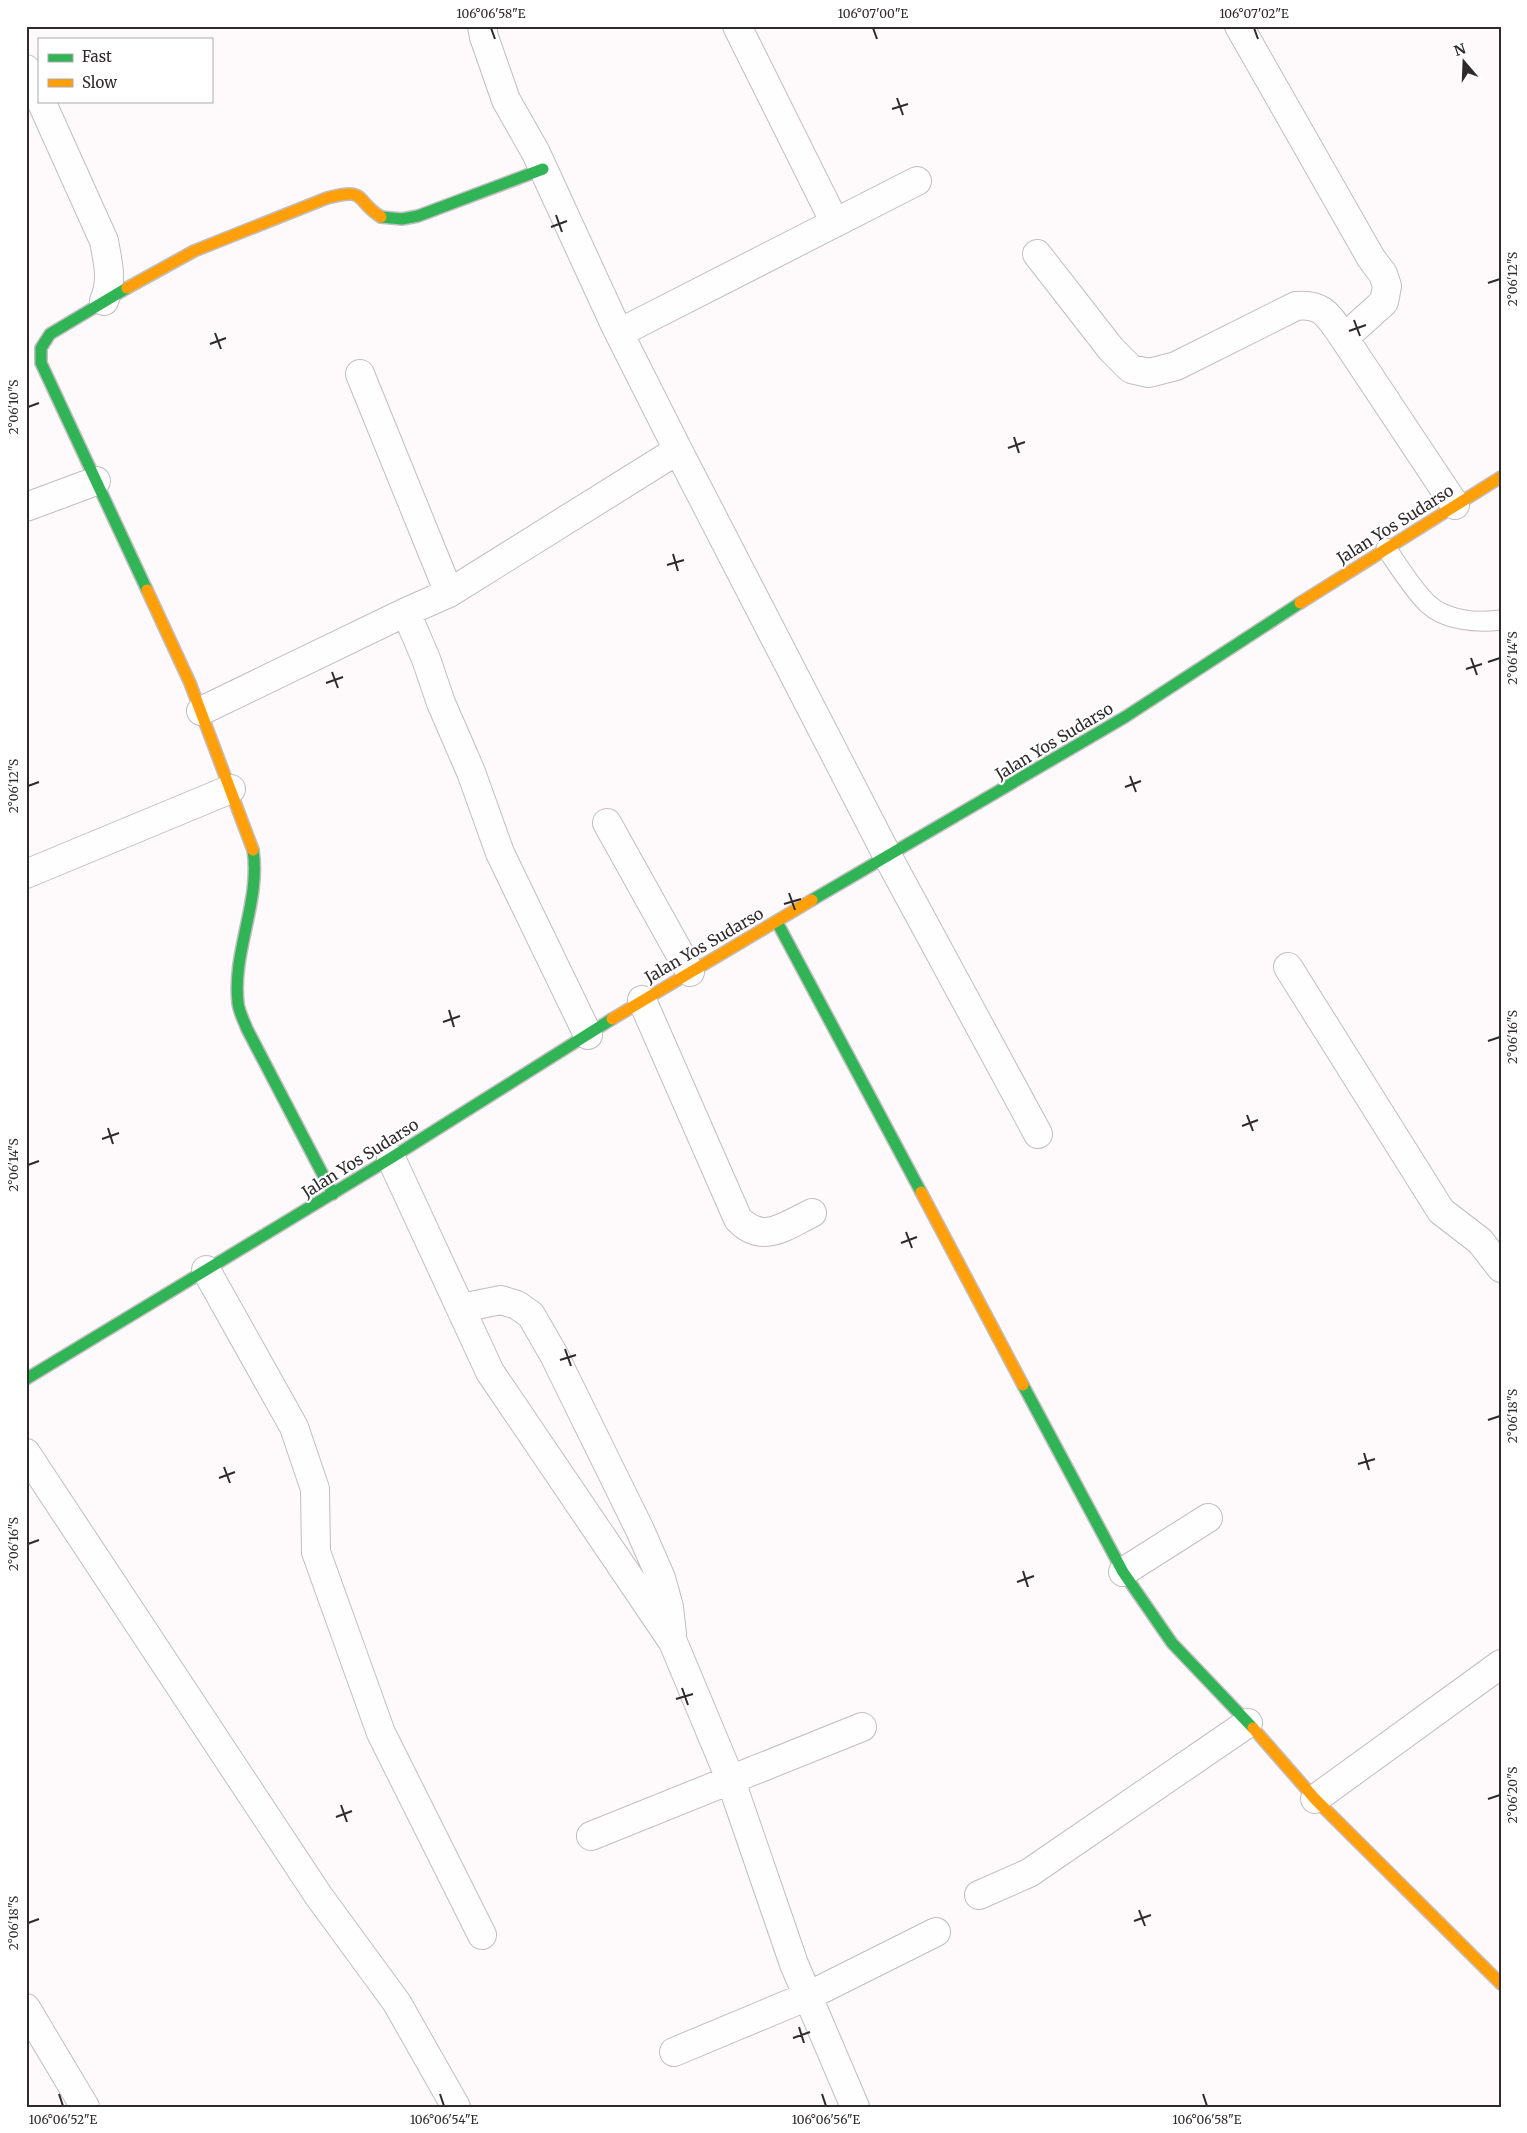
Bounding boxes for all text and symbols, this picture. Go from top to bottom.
text: 106°06'58"E [457,6,526,21]
text: 106°07'00"E [838,6,909,21]
text: 106°07'02"E [1219,6,1289,21]
legend [38,38,212,102]
north arrow [1440,38,1490,88]
text: N [1452,39,1468,60]
text: Fast [82,47,112,66]
text: Slow [82,73,117,92]
text: 2°06'12"S [1505,252,1520,306]
text: 2°06'10"S [6,380,21,434]
street label: Jalan Yos Sudarso [1332,480,1457,568]
text: 2°06'14"S [1505,631,1520,685]
street label: Jalan Yos Sudarso [991,698,1117,785]
text: 2°06'12"S [6,759,21,813]
street label: Jalan Yos Sudarso [640,903,767,988]
text: 2°06'16"S [1505,1010,1520,1064]
street label: Jalan Yos Sudarso [297,1114,422,1202]
text: 2°06'14"S [6,1138,21,1192]
text: 2°06'18"S [1505,1389,1520,1443]
text: 2°06'16"S [6,1517,21,1571]
text: 2°06'20"S [1505,1767,1520,1823]
text: 2°06'18"S [6,1896,21,1950]
text: 106°06'52"E [29,2112,98,2127]
text: 106°06'54"E [410,2112,478,2127]
text: 106°06'56"E [792,2112,861,2127]
text: 106°06'58"E [1173,2112,1242,2127]

